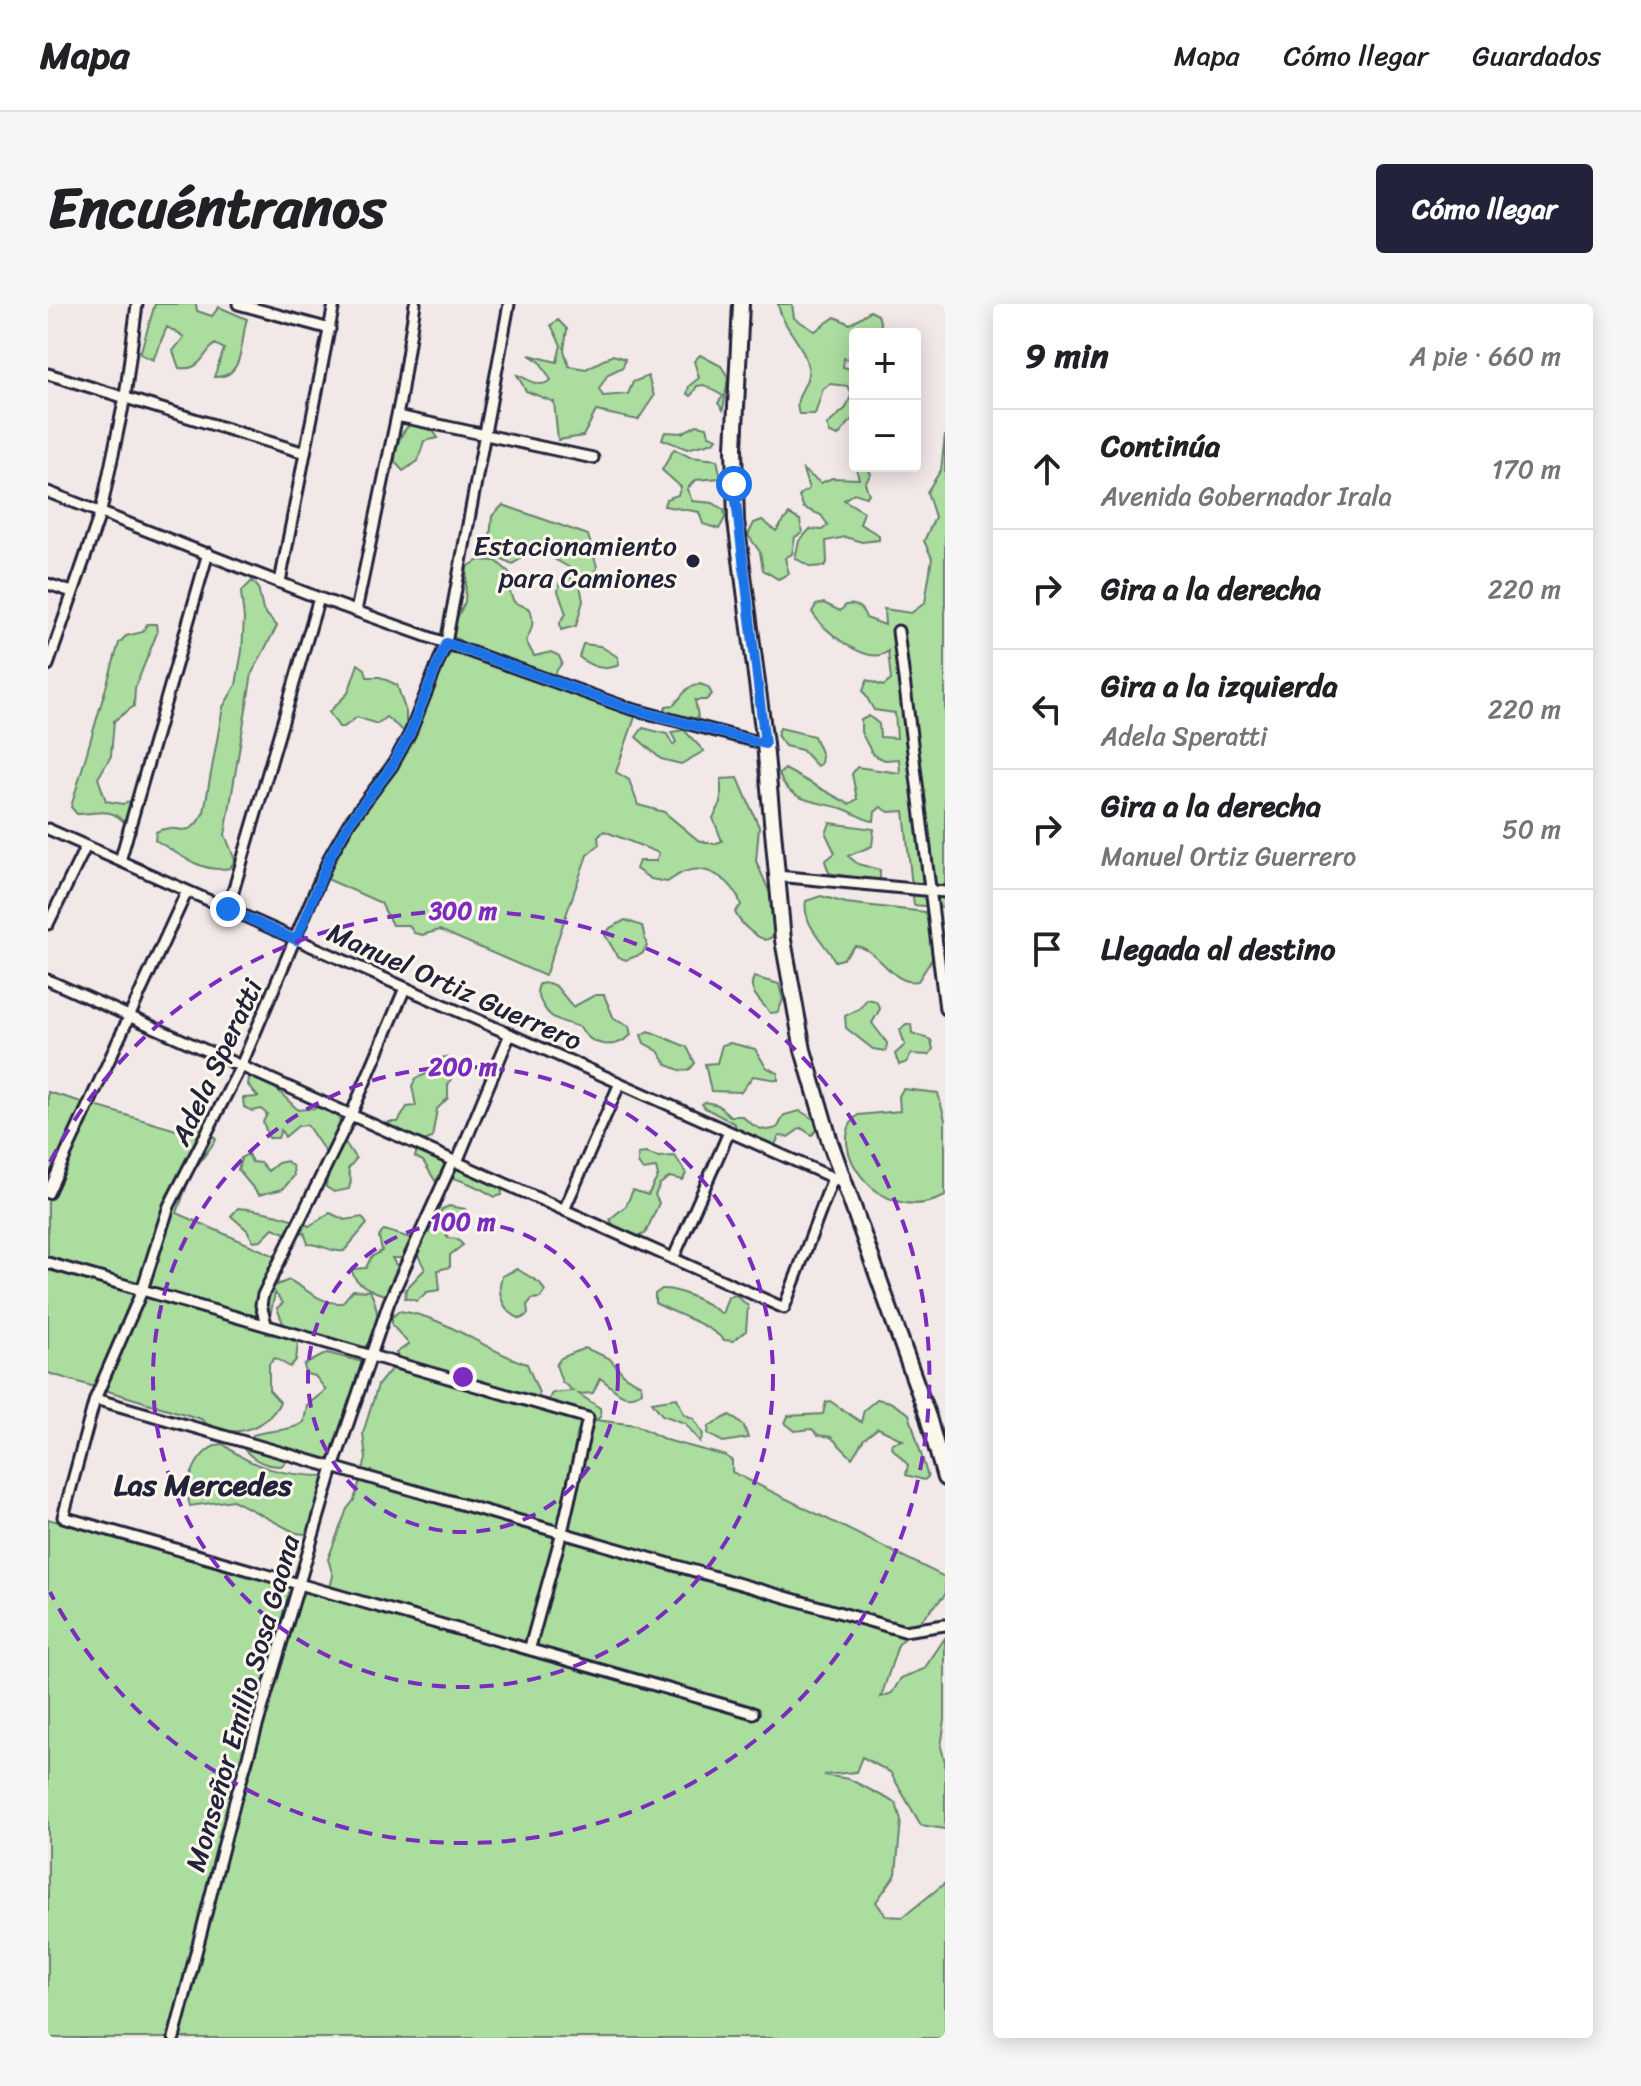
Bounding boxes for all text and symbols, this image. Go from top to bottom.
text: Mapa [40,22,129,89]
text: Mapa [1174,31,1240,80]
text: Cómo llegar [1284,31,1428,80]
text: Guardados [1472,31,1601,80]
text: Encuéntranos [48,159,386,258]
button: Cómo llegar [1376,164,1593,253]
text: 9 min [1025,326,1109,386]
map controls [849,328,921,472]
button: + [849,328,921,400]
text: A pie · 660 m [1410,333,1561,379]
button: − [849,400,921,472]
text: Continúa [1101,419,1220,473]
text: 170 m [1492,446,1561,492]
icon: ahead [1025,447,1069,491]
route start [716,466,752,502]
text: Avenida Gobernador Irala [1101,473,1392,519]
place label: Estacionamiento para Camiones [473,521,677,602]
marker: Estacionamiento para Camiones [684,552,702,570]
text: Gira a la derecha [1101,562,1321,616]
text: 220 m [1488,566,1561,612]
icon: right [1025,567,1069,611]
text: Gira a la izquierda [1101,659,1338,713]
text: 220 m [1488,686,1561,732]
icon: left [1025,687,1069,731]
text: Adela Speratti [1101,713,1267,759]
text: Gira a la derecha [1101,779,1321,833]
text: 50 m [1502,806,1561,852]
icon: right [1025,807,1069,851]
text: Manuel Ortiz Guerrero [1101,833,1356,879]
text: 300 m [428,890,498,932]
route end [210,891,246,927]
street label: Manuel Ortiz Guerrero [319,908,590,1065]
text: Llegada al destino [1101,922,1335,976]
icon: arrive [1025,927,1069,971]
street label: Adela Speratti [156,970,277,1155]
text: 200 m [428,1046,498,1088]
text: 100 m [430,1201,496,1243]
centre of rings [449,1363,477,1391]
district label: Las Mercedes [114,1458,293,1512]
street label: Monseñor Emilio Sosa Gaona [171,1528,314,1877]

